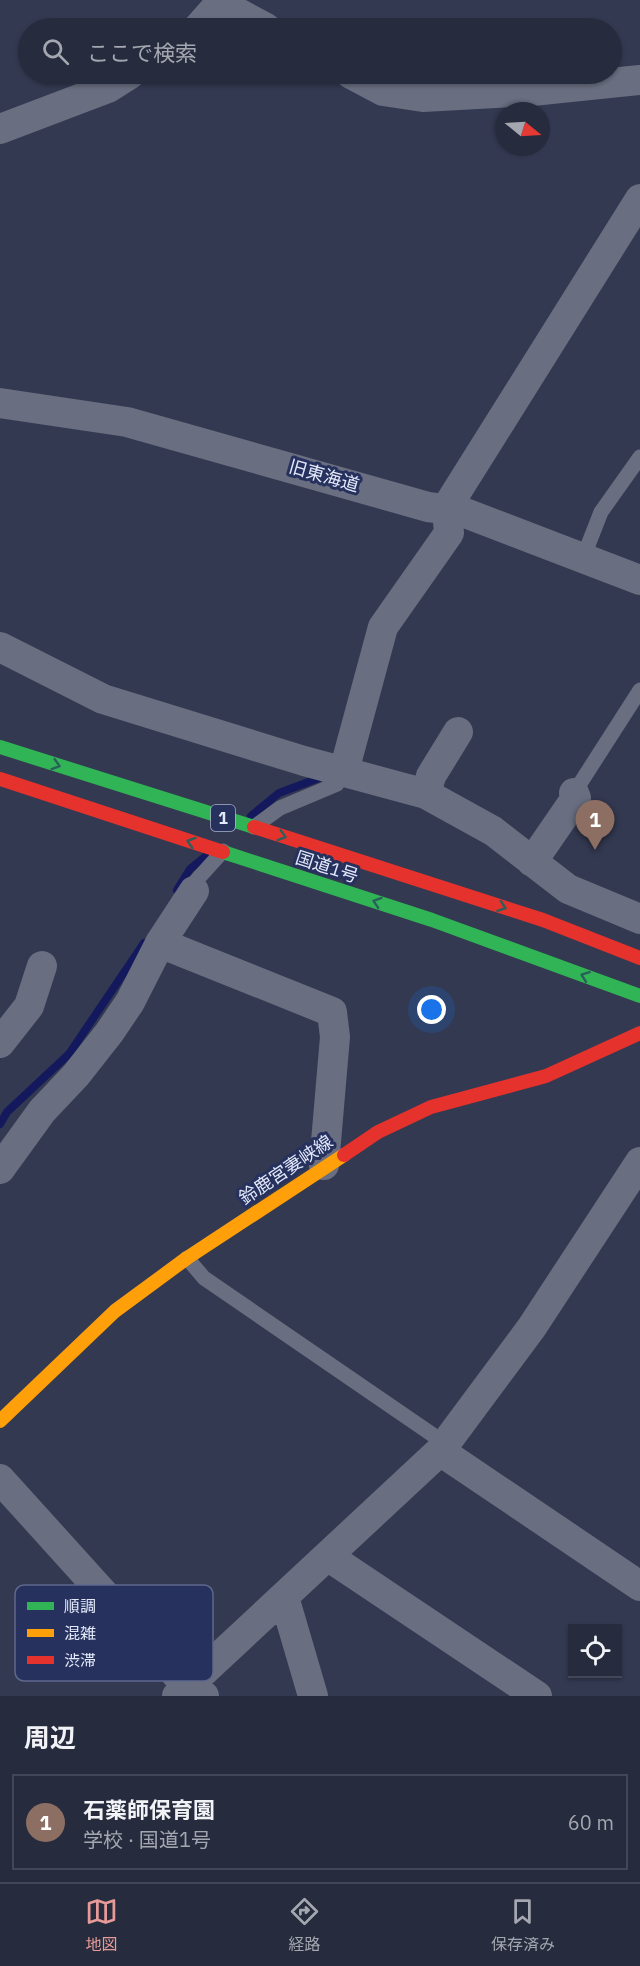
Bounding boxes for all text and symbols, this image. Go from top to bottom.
search box [18,18,622,84]
icon: search [39,35,72,68]
text: ここで検索 [87,38,197,67]
north arrow [496,102,550,156]
street label: 旧東海道 [286,455,362,496]
one-way arrow [50,758,61,770]
pin: 1 [576,800,614,850]
road number: 1 [211,805,235,831]
one-way arrow [276,829,287,841]
one-way arrow [186,836,197,849]
street label: 国道1号 [293,846,362,887]
one-way arrow [372,897,383,909]
one-way arrow [496,899,507,912]
one-way arrow [580,971,591,984]
your location [417,995,446,1024]
street label: 鈴鹿宮妻峡線 [235,1130,337,1209]
legend [15,1585,213,1681]
text: 順調 [64,1596,96,1616]
text: 混雑 [64,1623,96,1643]
map controls [568,1624,622,1678]
button: locate [568,1624,622,1678]
text: 渋滞 [64,1650,96,1670]
text: 周辺 [24,1720,76,1754]
text: 石薬師保育園 [83,1795,215,1824]
text: 1 [40,1809,52,1836]
text: 60 m [568,1809,614,1836]
text: 学校 · 国道1号 [83,1826,211,1853]
tab: 地図 [85,1895,118,1955]
tab: 経路 [288,1895,321,1955]
tab: 保存済み [491,1895,555,1955]

